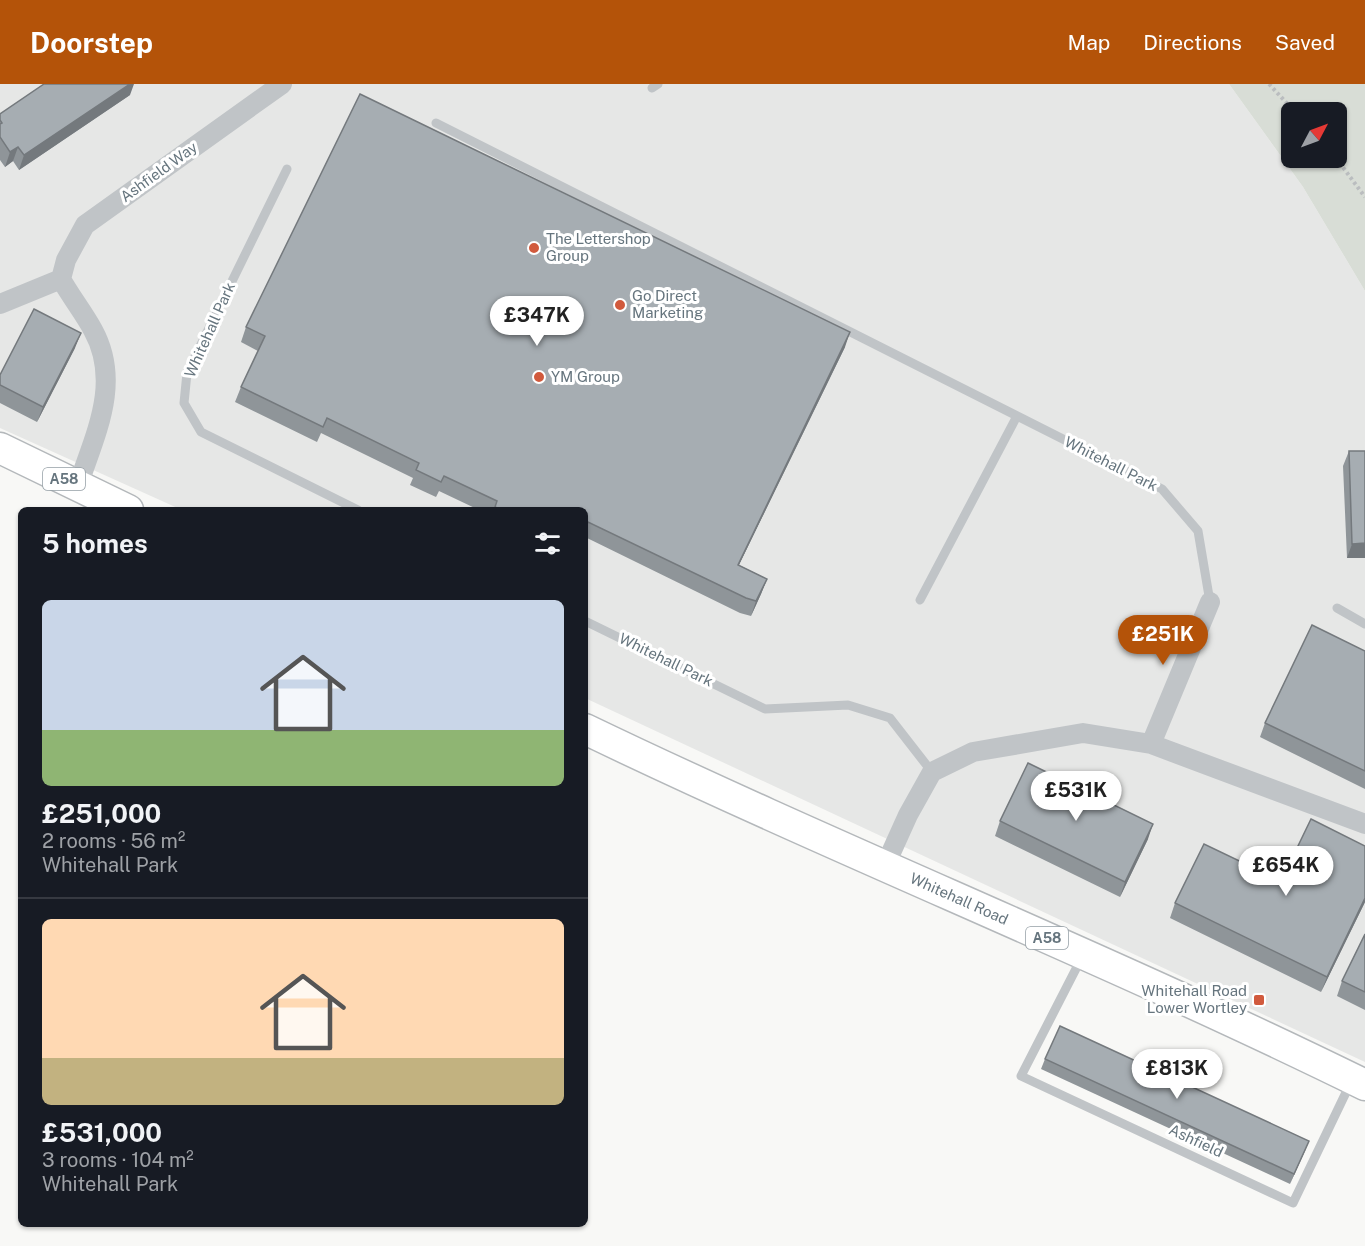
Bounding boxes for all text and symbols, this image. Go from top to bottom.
text: Doorstep [30,26,153,59]
text: Map [1068,30,1110,55]
text: Directions [1143,30,1242,55]
text: Saved [1275,30,1335,55]
north arrow [1281,102,1347,168]
map controls [1281,102,1347,168]
street label: Ashfield Way [117,138,200,205]
place label: The Lettershop Group [546,230,651,264]
marker: The Lettershop Group [527,241,541,255]
street label: Whitehall Park [181,280,238,380]
place label: Go Direct Marketing [632,287,703,321]
pin: £347K [495,296,579,347]
marker: Go Direct Marketing [613,298,627,312]
text: £347K [504,303,570,327]
place label: YM Group [551,368,620,385]
marker: YM Group [532,370,546,384]
street label: Whitehall Park [1062,433,1161,494]
road number: A58 [43,468,85,490]
icon: filters [531,527,564,560]
text: 5 homes [42,528,148,559]
pin: £251K [1121,615,1205,666]
text: £251K [1132,622,1194,646]
street label: Whitehall Park [617,630,716,690]
icon: home [249,639,357,747]
pin: £531K [1034,771,1118,822]
text: £531K [1045,778,1107,802]
text: £251,000 [42,798,161,829]
text: 2 rooms · 56 m² [42,829,185,853]
pin: £654K [1244,846,1328,897]
text: Whitehall Park [42,853,178,877]
text: £654K [1252,853,1320,877]
street label: Whitehall Road [907,869,1011,928]
road number: A58 [1026,927,1068,949]
icon: home [249,958,357,1066]
place label: Whitehall Road Lower Wortley [1141,982,1247,1016]
marker: Whitehall Road Lower Wortley [1252,993,1266,1007]
pin: £813K [1135,1049,1219,1100]
text: £813K [1146,1056,1208,1080]
text: £531,000 [42,1117,162,1148]
street label: Ashfield [1167,1121,1226,1160]
text: 3 rooms · 104 m² [42,1148,194,1172]
text: Whitehall Park [42,1172,178,1196]

